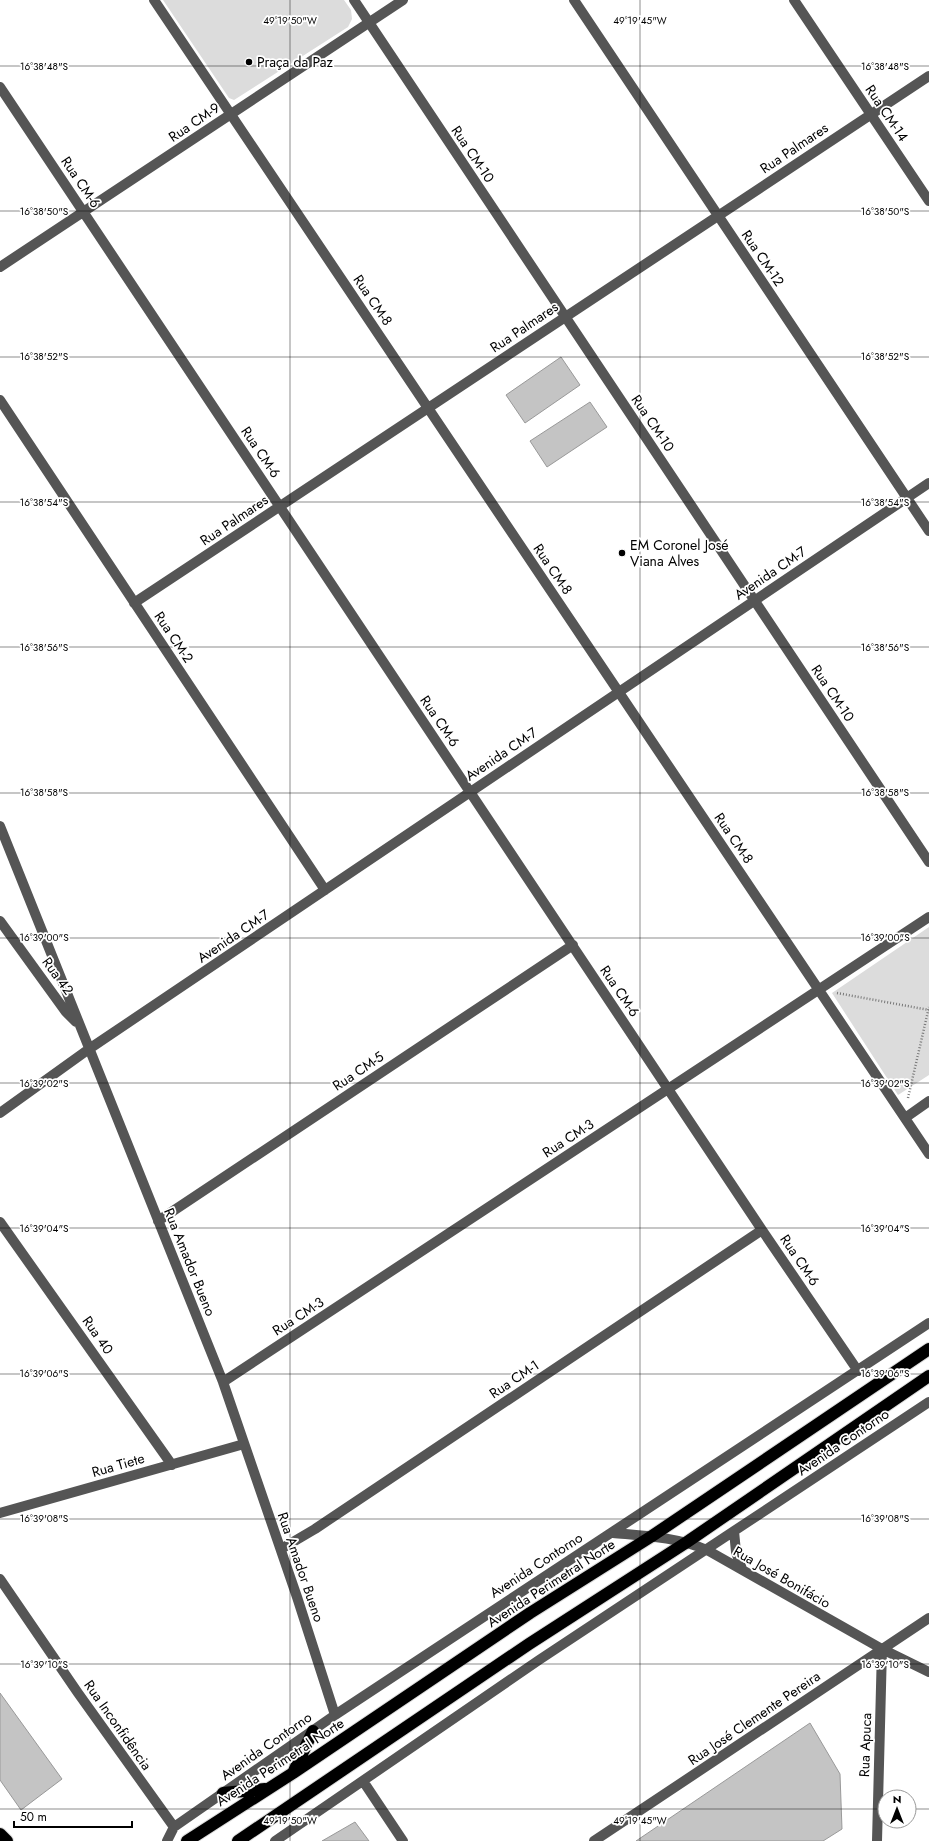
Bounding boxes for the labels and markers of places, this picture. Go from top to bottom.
place label: Praça da Paz [257,52,333,72]
marker: Praça da Paz [244,57,254,67]
place label: EM Coronel José Viana Alves [630,535,729,571]
marker: EM Coronel José Viana Alves [617,548,627,558]

